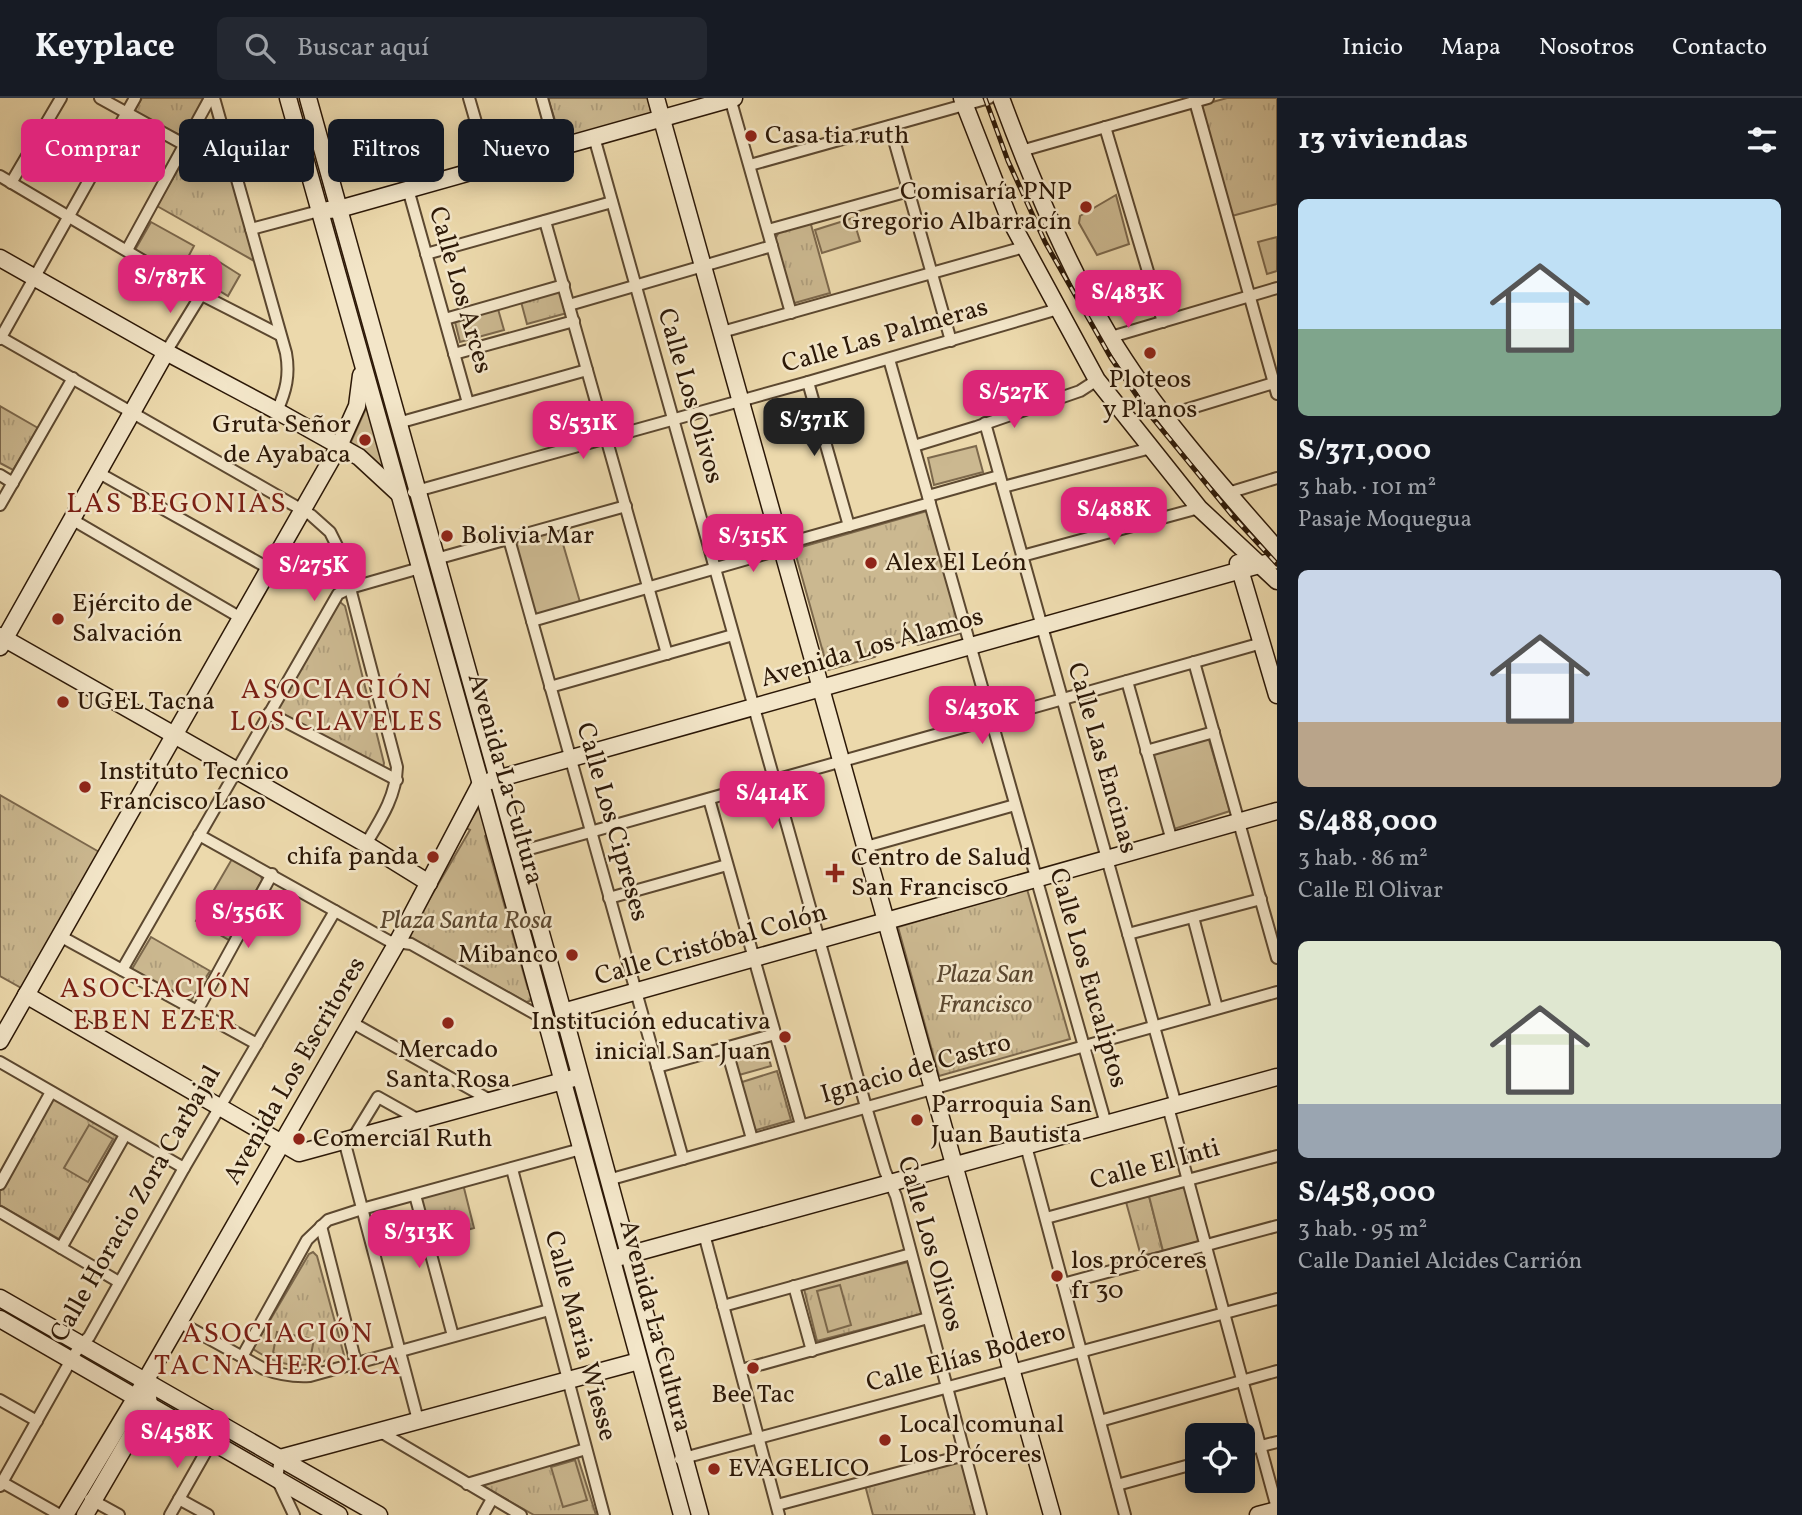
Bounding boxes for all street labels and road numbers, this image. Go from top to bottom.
street label: Calle Los Arces [419,202,501,378]
street label: Calle Las Palmeras [778,289,992,383]
street label: Calle Los Olivos [648,304,732,488]
street label: Avenida Los Álamos [756,599,988,697]
street label: Calle Las Encinas [1058,658,1146,858]
street label: Avenida La Cultura [458,669,552,889]
street label: Calle Los Cipreses [566,718,658,926]
street label: Calle Los Eucaliptos [1039,864,1137,1092]
street label: Calle Cristóbal Colón [591,895,831,995]
street label: Avenida Los Escritores [215,950,375,1192]
street label: Ignacio de Castro [817,1025,1015,1113]
street label: Calle Horacio Zora Carbajal [42,1059,230,1349]
street label: Calle El Inti [1086,1130,1224,1200]
street label: Calle Los Olivos [888,1152,972,1336]
street label: Avenida La Cultura [609,1216,701,1436]
street label: Calle Maria Wiesse [535,1227,625,1445]
street label: Calle Elías Bodero [862,1314,1070,1402]

